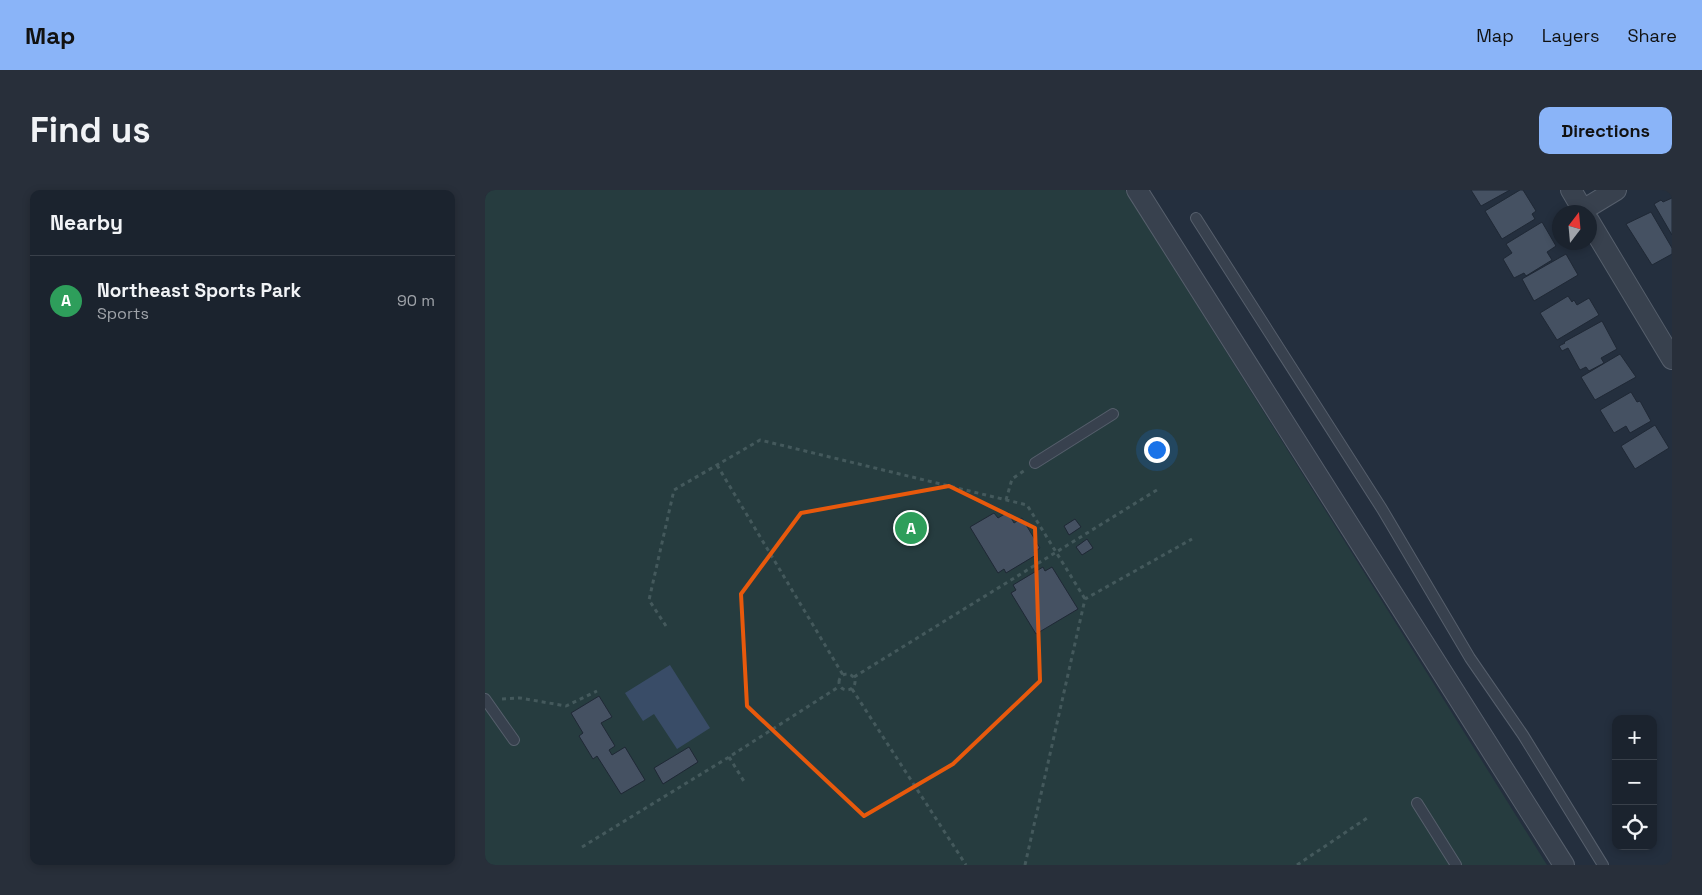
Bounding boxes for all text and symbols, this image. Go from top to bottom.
text: Map [25,20,75,51]
text: Map [1476,24,1514,47]
text: Layers [1542,24,1599,47]
text: Share [1627,24,1677,47]
button: Directions [1539,107,1672,154]
text: Find us [30,108,151,152]
north arrow [1552,205,1597,250]
text: Nearby [50,209,123,236]
text: Northeast Sports Park [97,278,301,303]
text: A [61,290,71,311]
text: 90 m [397,290,435,311]
text: Sports [97,303,149,324]
your location [1144,437,1170,463]
pin: A [895,509,927,547]
map controls [1612,715,1657,850]
button: + [1612,715,1657,760]
button: − [1612,760,1657,805]
button: locate [1612,805,1657,850]

